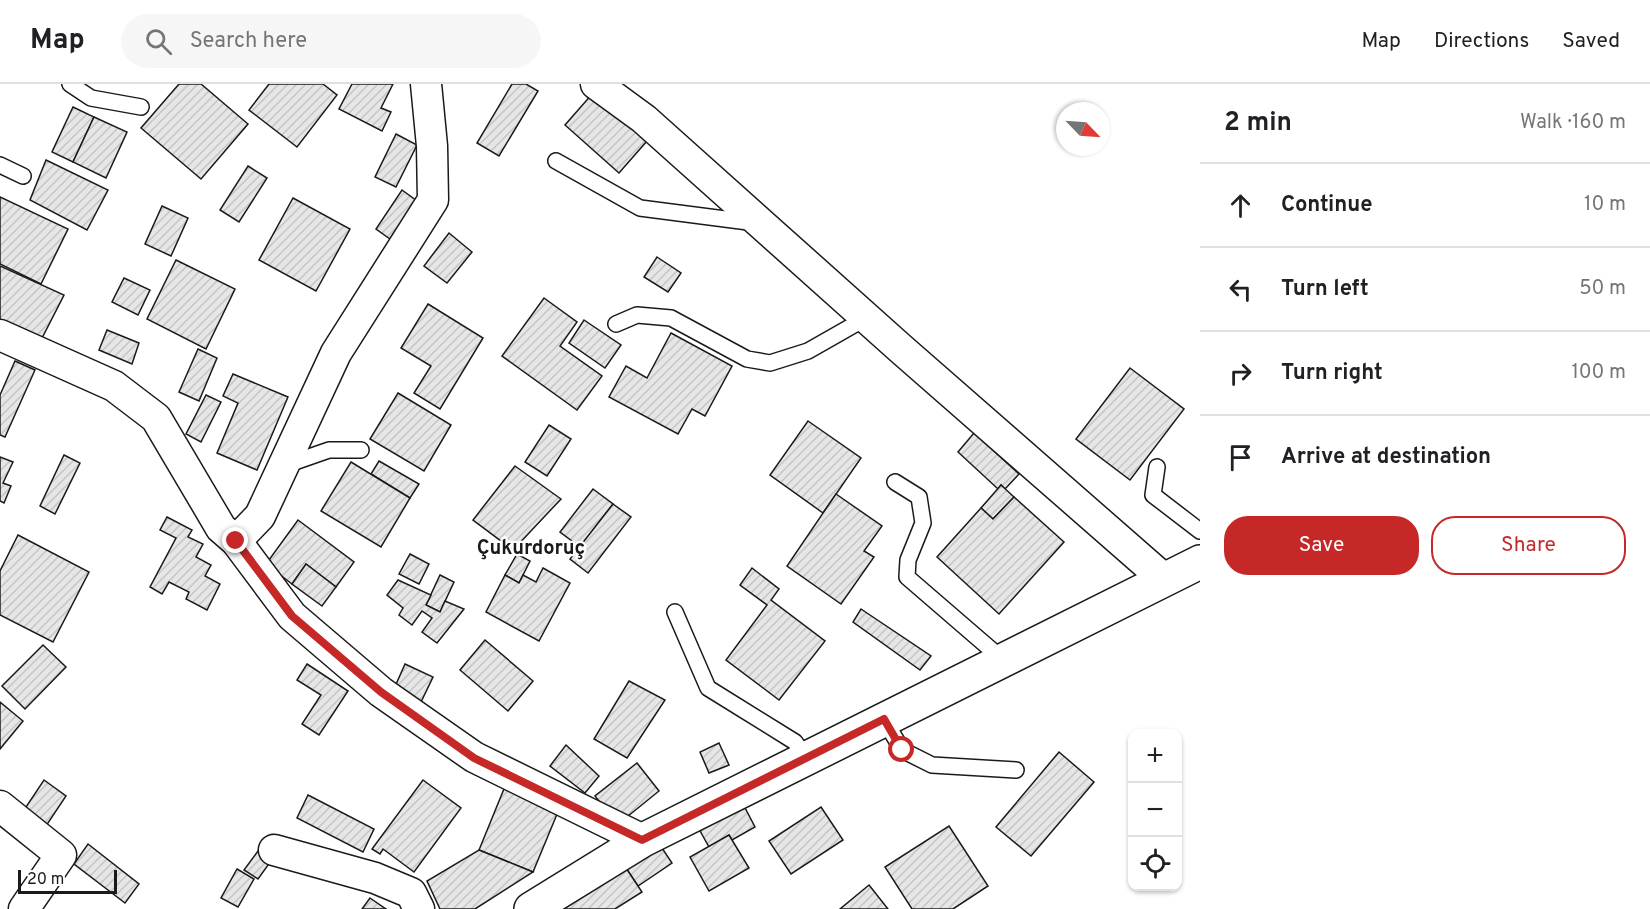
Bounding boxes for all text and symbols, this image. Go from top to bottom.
search box [121,14,541,68]
text: Map [30,23,85,59]
icon: search [142,25,175,58]
text: Search here [190,28,307,55]
text: Map [1361,28,1401,55]
text: Directions [1434,28,1529,55]
text: Saved [1562,28,1620,55]
north arrow [1056,102,1110,156]
text: 2 min [1224,107,1292,140]
text: Walk · 160 m [1520,110,1626,136]
icon: ahead [1224,189,1257,222]
text: Continue [1281,192,1372,219]
text: 10 m [1584,192,1626,218]
icon: left [1224,273,1257,306]
text: Turn left [1281,276,1369,303]
text: 50 m [1579,276,1626,302]
icon: right [1224,357,1257,390]
text: Turn right [1281,360,1383,387]
text: 100 m [1571,360,1626,386]
icon: arrive [1224,441,1257,474]
text: Arrive at destination [1281,444,1491,471]
button: Save [1224,516,1419,575]
button: Share [1431,516,1626,575]
route end [222,527,248,553]
district label: Çukurdoruç [477,536,585,562]
map controls [1128,729,1182,891]
button: + [1128,729,1182,783]
route start [888,736,914,762]
button: − [1128,783,1182,837]
button: locate [1128,837,1182,891]
scale bar [18,867,117,894]
text: 20 m [27,870,64,890]

